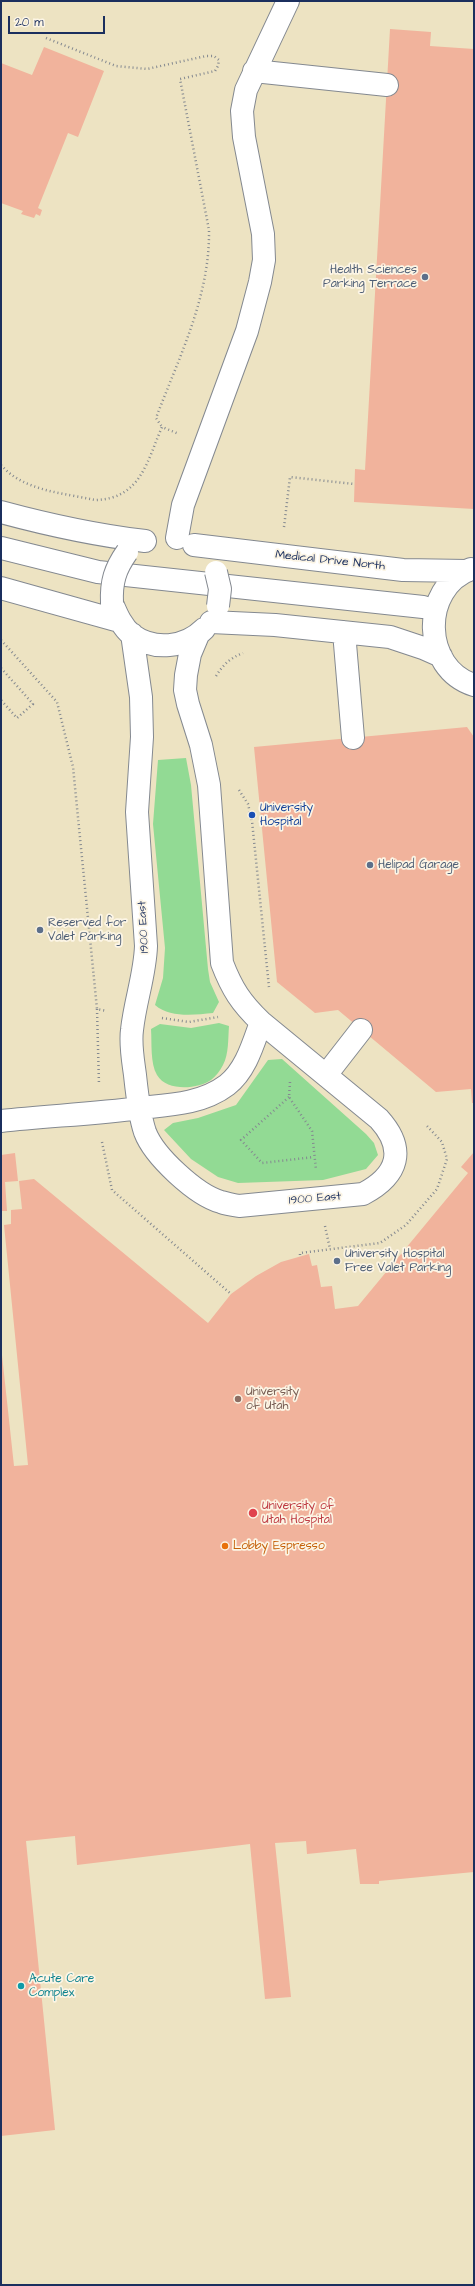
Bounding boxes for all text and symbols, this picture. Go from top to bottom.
scale bar [10,8,107,34]
text: 20 m [15,14,44,31]
place label: Health Sciences Parking Terrace [323,263,417,291]
marker: Health Sciences Parking Terrace [420,272,430,282]
street label: Medical Drive North [274,548,386,574]
place label: University Hospital [260,801,313,829]
marker: University Hospital [247,810,257,820]
place label: Helipad Garage [378,858,459,872]
marker: Helipad Garage [365,860,375,870]
street label: 1900 East [135,900,153,954]
place label: Reserved for Valet Parking [48,916,126,944]
marker: Reserved for Valet Parking [35,925,45,935]
street label: 1900 East [288,1190,342,1208]
place label: University Hospital Free Valet Parking [345,1247,451,1275]
marker: University Hospital Free Valet Parking [332,1256,342,1266]
place label: University of Utah [246,1385,299,1413]
marker: University of Utah [233,1394,243,1404]
place label: University of Utah Hospital [262,1499,334,1527]
marker: University of Utah Hospital [247,1507,259,1519]
place label: Lobby Espresso [233,1539,325,1553]
marker: Lobby Espresso [220,1541,230,1551]
place label: Acute Care Complex [29,1972,94,2000]
marker: Acute Care Complex [16,1981,26,1991]

